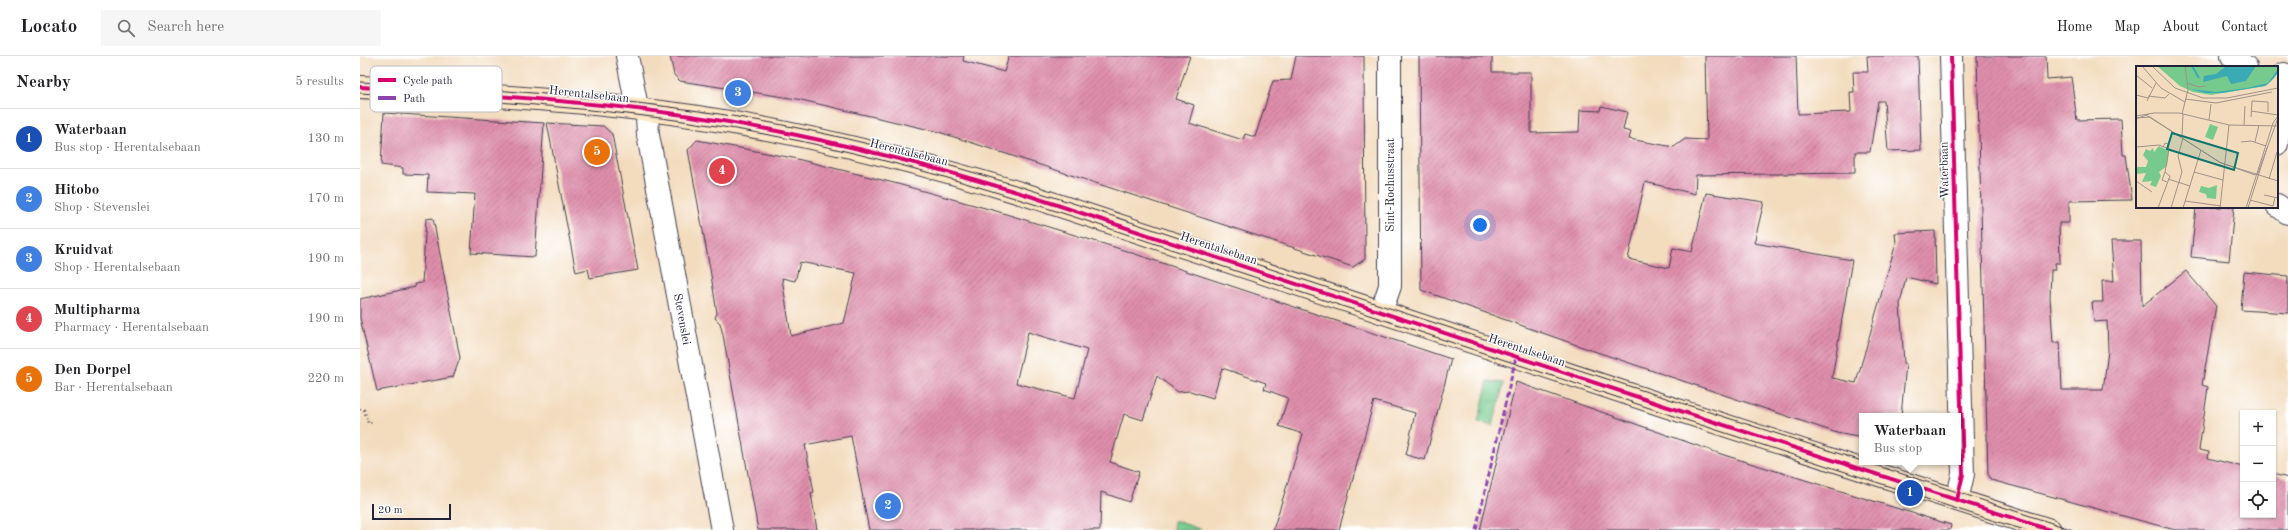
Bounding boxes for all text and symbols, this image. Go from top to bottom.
search box [101,10,381,46]
icon: search [115,17,137,39]
text: Locato [20,18,77,37]
text: Search here [147,20,224,35]
text: Home [2057,20,2092,34]
text: Map [2114,20,2140,34]
text: About [2162,20,2199,34]
text: Contact [2221,20,2268,34]
legend [370,66,502,112]
inset map [2136,66,2278,208]
text: Nearby [16,74,71,91]
text: 5 results [295,75,344,88]
text: Cycle path [403,76,453,87]
pin: 3 [725,78,751,108]
street label: Herentalsebaan [548,85,630,105]
text: Path [403,94,425,105]
text: Waterbaan [54,123,127,138]
text: 1 [25,132,33,145]
text: 130 m [307,132,344,145]
pin: 5 [584,137,610,167]
street label: Herentalsebaan [868,137,950,169]
street label: Sint-Rochusstraat [1385,138,1397,232]
text: Bus stop · Herentalsebaan [54,141,201,154]
street label: Waterbaan [1938,141,1951,199]
pin: 4 [709,156,735,186]
text: Hitobo [54,183,99,198]
text: 2 [25,192,33,205]
text: 170 m [307,192,344,205]
text: Shop · Stevenslei [54,201,150,214]
your location [1470,215,1490,235]
street label: Herentalsebaan [1179,231,1259,267]
text: Kruidvat [54,243,113,258]
text: 3 [25,252,33,265]
text: 190 m [307,252,344,265]
text: Shop · Herentalsebaan [54,261,180,274]
street label: Stevenslei [671,292,692,346]
text: Multipharma [54,303,140,318]
text: 4 [25,312,33,325]
text: 190 m [307,312,344,325]
text: Pharmacy · Herentalsebaan [54,321,209,334]
street label: Herentalsebaan [1487,333,1567,369]
text: Den Dorpel [54,363,131,378]
text: 5 [25,372,33,385]
text: 220 m [307,372,344,385]
text: Bar · Herentalsebaan [54,381,173,394]
map controls [2240,410,2276,518]
button: + [2240,410,2276,446]
popup [1859,413,1961,465]
text: Waterbaan [1874,424,1946,439]
text: Bus stop [1874,442,1922,455]
button: − [2240,446,2276,482]
pin: 1 [1897,478,1923,508]
button: locate [2240,482,2276,518]
pin: 2 [875,491,901,521]
scale bar [372,502,451,521]
text: 20 m [378,505,403,516]

